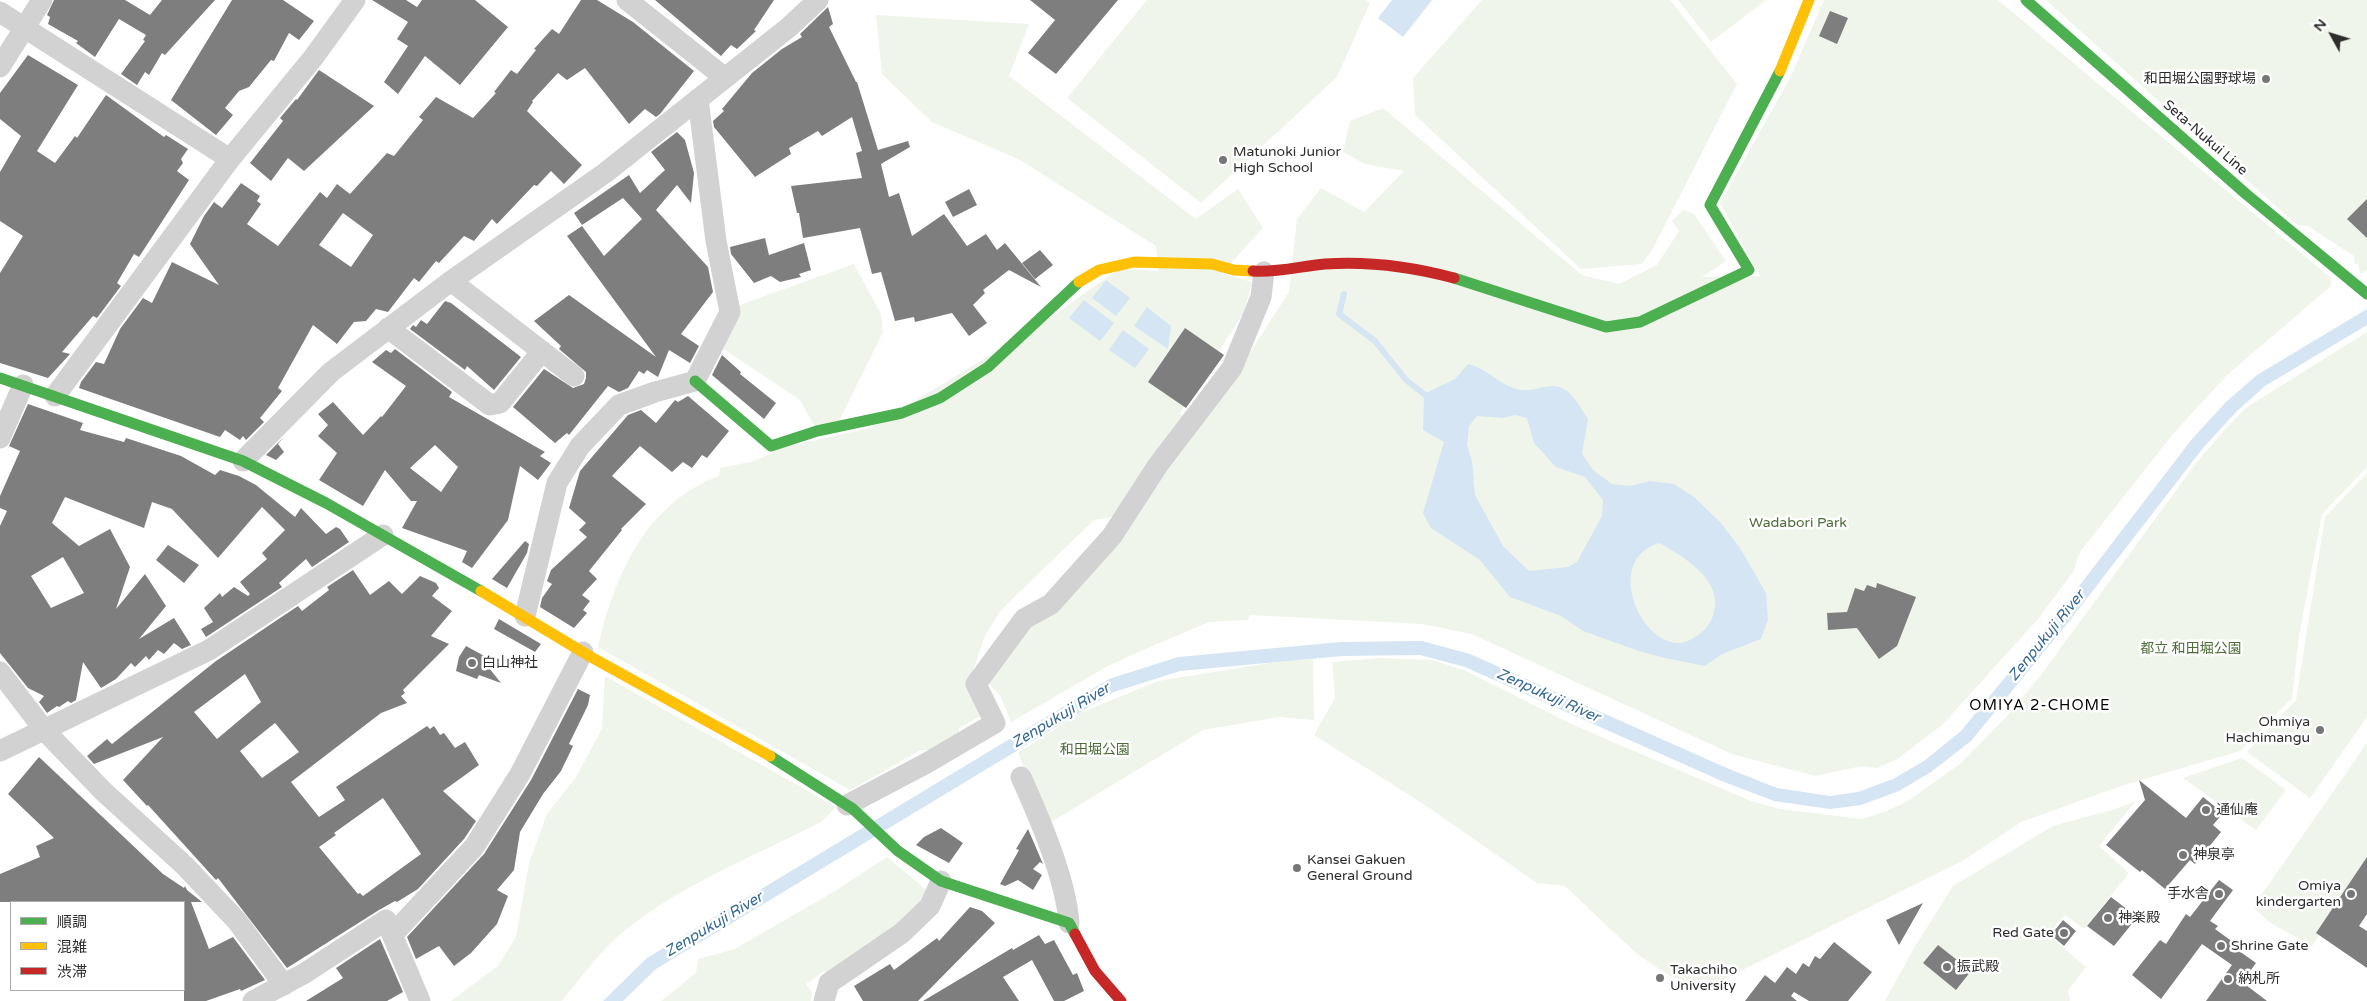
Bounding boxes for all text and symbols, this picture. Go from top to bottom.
north arrow [2307,10,2357,60]
text: N [2310,16,2330,35]
place label: 和田堀公園野球場 [2144,71,2256,87]
marker: 和田堀公園野球場 [2260,73,2272,85]
street label: Seta-Nukui Line [2159,97,2251,179]
place label: Matunoki Junior High School [1233,144,1341,176]
marker: Matunoki Junior High School [1217,154,1229,166]
park label: Wadabori Park [1749,515,1847,531]
water label: Zenpukuji River [2005,587,2089,685]
park label: 都立 和田堀公園 [2140,641,2242,657]
place label: 白山神社 [482,655,538,671]
marker: 白山神社 [466,657,478,669]
water label: Zenpukuji River [1494,665,1602,727]
water label: Zenpukuji River [1009,680,1113,752]
district label: OMIYA 2-CHOME [1968,697,2112,715]
place label: Ohmiya Hachimangu [2225,714,2310,746]
marker: Ohmiya Hachimangu [2314,724,2326,736]
park label: 和田堀公園 [1060,742,1130,758]
place label: 通仙庵 [2216,802,2258,818]
marker: 通仙庵 [2200,804,2212,816]
place label: 神泉亭 [2193,847,2235,863]
marker: 神泉亭 [2177,849,2189,861]
place label: Kansei Gakuen General Ground [1307,852,1412,884]
marker: Kansei Gakuen General Ground [1291,862,1303,874]
place label: Omiya kindergarten [2256,878,2341,910]
place label: 手水舎 [2167,886,2209,902]
marker: 手水舎 [2213,888,2225,900]
marker: Omiya kindergarten [2345,888,2357,900]
water label: Zenpukuji River [662,889,766,961]
legend [10,901,185,991]
place label: 神楽殿 [2118,910,2160,926]
marker: 神楽殿 [2102,912,2114,924]
text: 順調 [57,913,87,931]
place label: Red Gate [1992,925,2054,941]
marker: Red Gate [2058,927,2070,939]
text: 混雑 [57,938,87,956]
place label: Shrine Gate [2231,938,2308,954]
marker: Shrine Gate [2215,940,2227,952]
place label: 振武殿 [1957,959,1999,975]
marker: 振武殿 [1941,961,1953,973]
place label: Takachiho University [1670,962,1737,994]
text: 渋滞 [57,963,87,981]
place label: 納札所 [2238,971,2280,987]
marker: Takachiho University [1654,972,1666,984]
marker: 納札所 [2222,973,2234,985]

